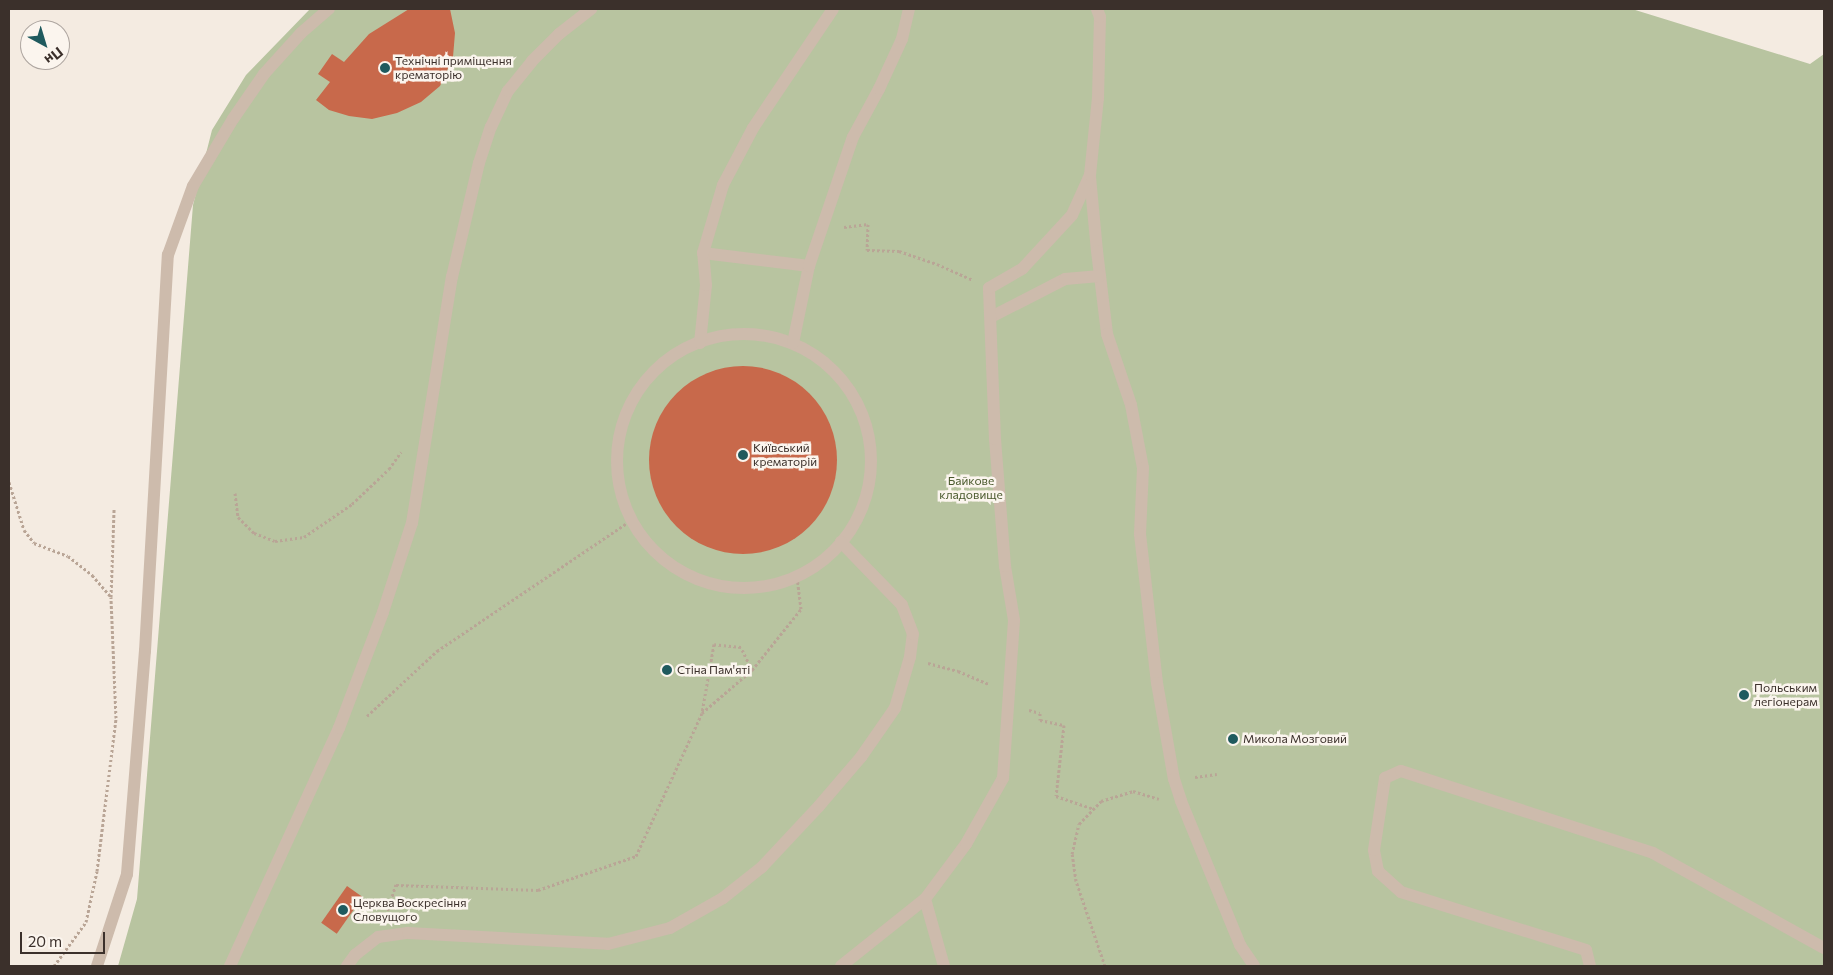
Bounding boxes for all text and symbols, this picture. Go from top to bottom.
north arrow [20,20,70,70]
text: Пн [42,44,67,69]
place label: Технічні приміщення крематорію [395,54,512,82]
marker: Технічні приміщення крематорію [379,62,391,74]
place label: Київський крематорій [753,441,817,469]
marker: Київський крематорій [737,449,749,461]
park label: Байкове кладовище [939,474,1003,502]
place label: Стіна Пам'яті [677,663,750,677]
marker: Стіна Пам'яті [661,664,673,676]
place label: Польським легіонерам [1754,681,1818,709]
marker: Польським легіонерам [1738,689,1750,701]
place label: Микола Мозговий [1243,732,1347,746]
marker: Микола Мозговий [1227,733,1239,745]
place label: Церква Воскресіння Словущого [353,896,466,924]
marker: Церква Воскресіння Словущого [337,904,349,916]
scale bar [22,922,108,954]
text: 20 m [28,932,62,950]

